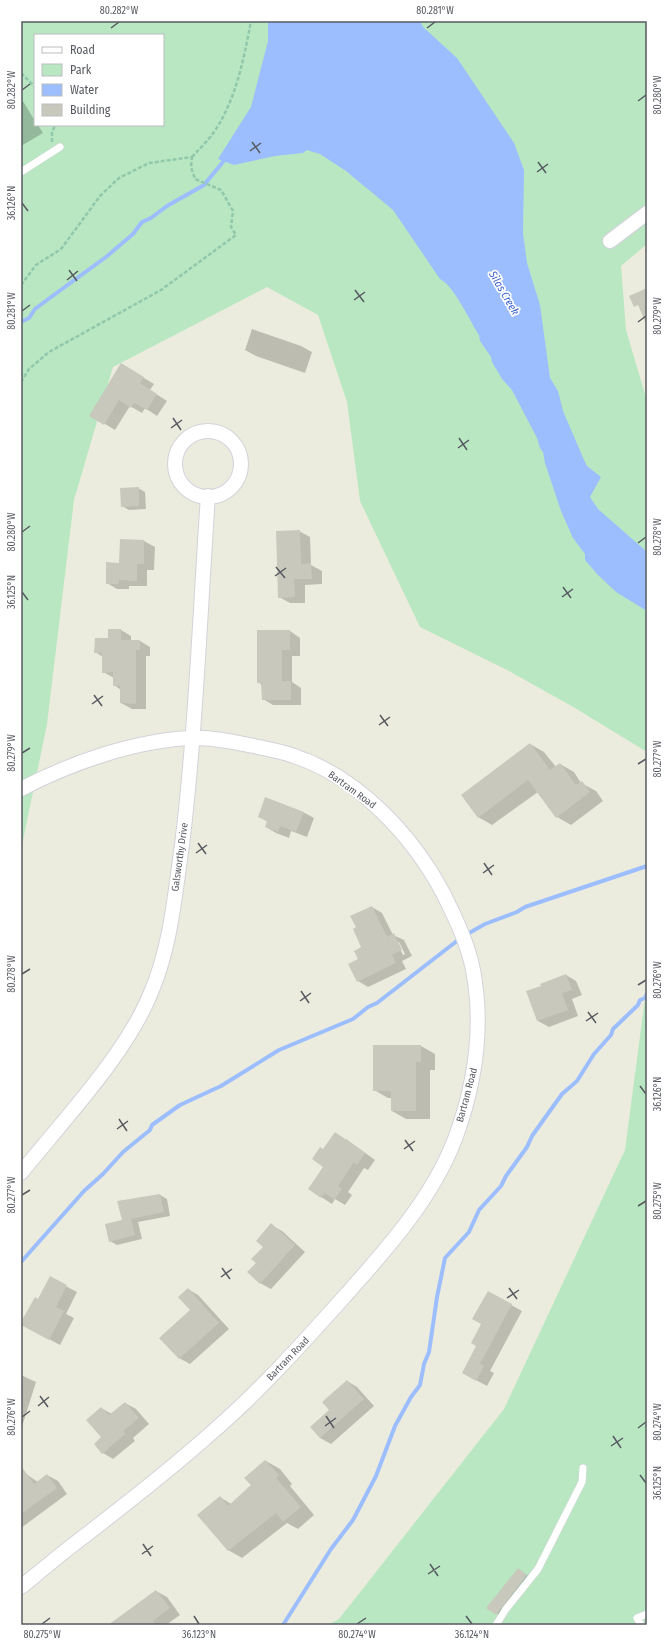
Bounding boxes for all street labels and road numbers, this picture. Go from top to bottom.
street label: Bartram Road [326,769,378,811]
street label: Galsworthy Drive [169,822,191,892]
street label: Bartram Road [454,1066,480,1124]
street label: Bartram Road [264,1335,312,1383]

